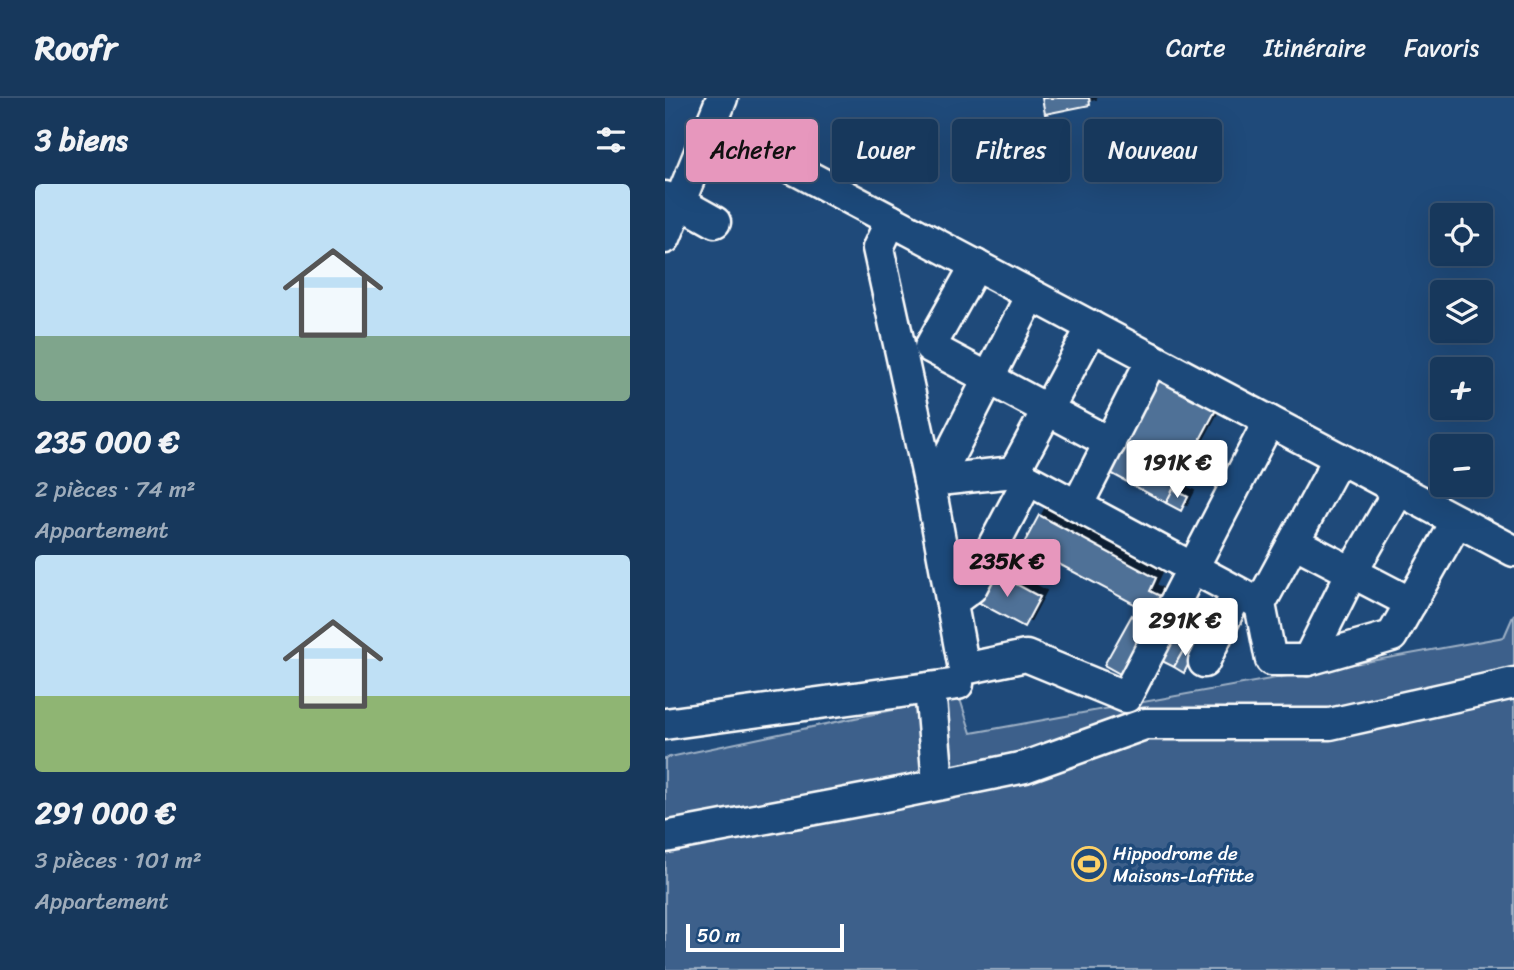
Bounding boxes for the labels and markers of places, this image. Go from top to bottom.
pin: 191K € [1120,440,1234,500]
pin: 235K € [950,540,1064,599]
pin: 291K € [1128,598,1242,658]
place label: Hippodrome de Maisons-Laffitte [1113,837,1254,892]
sports icon: Hippodrome de Maisons-Laffitte [1070,845,1108,883]

